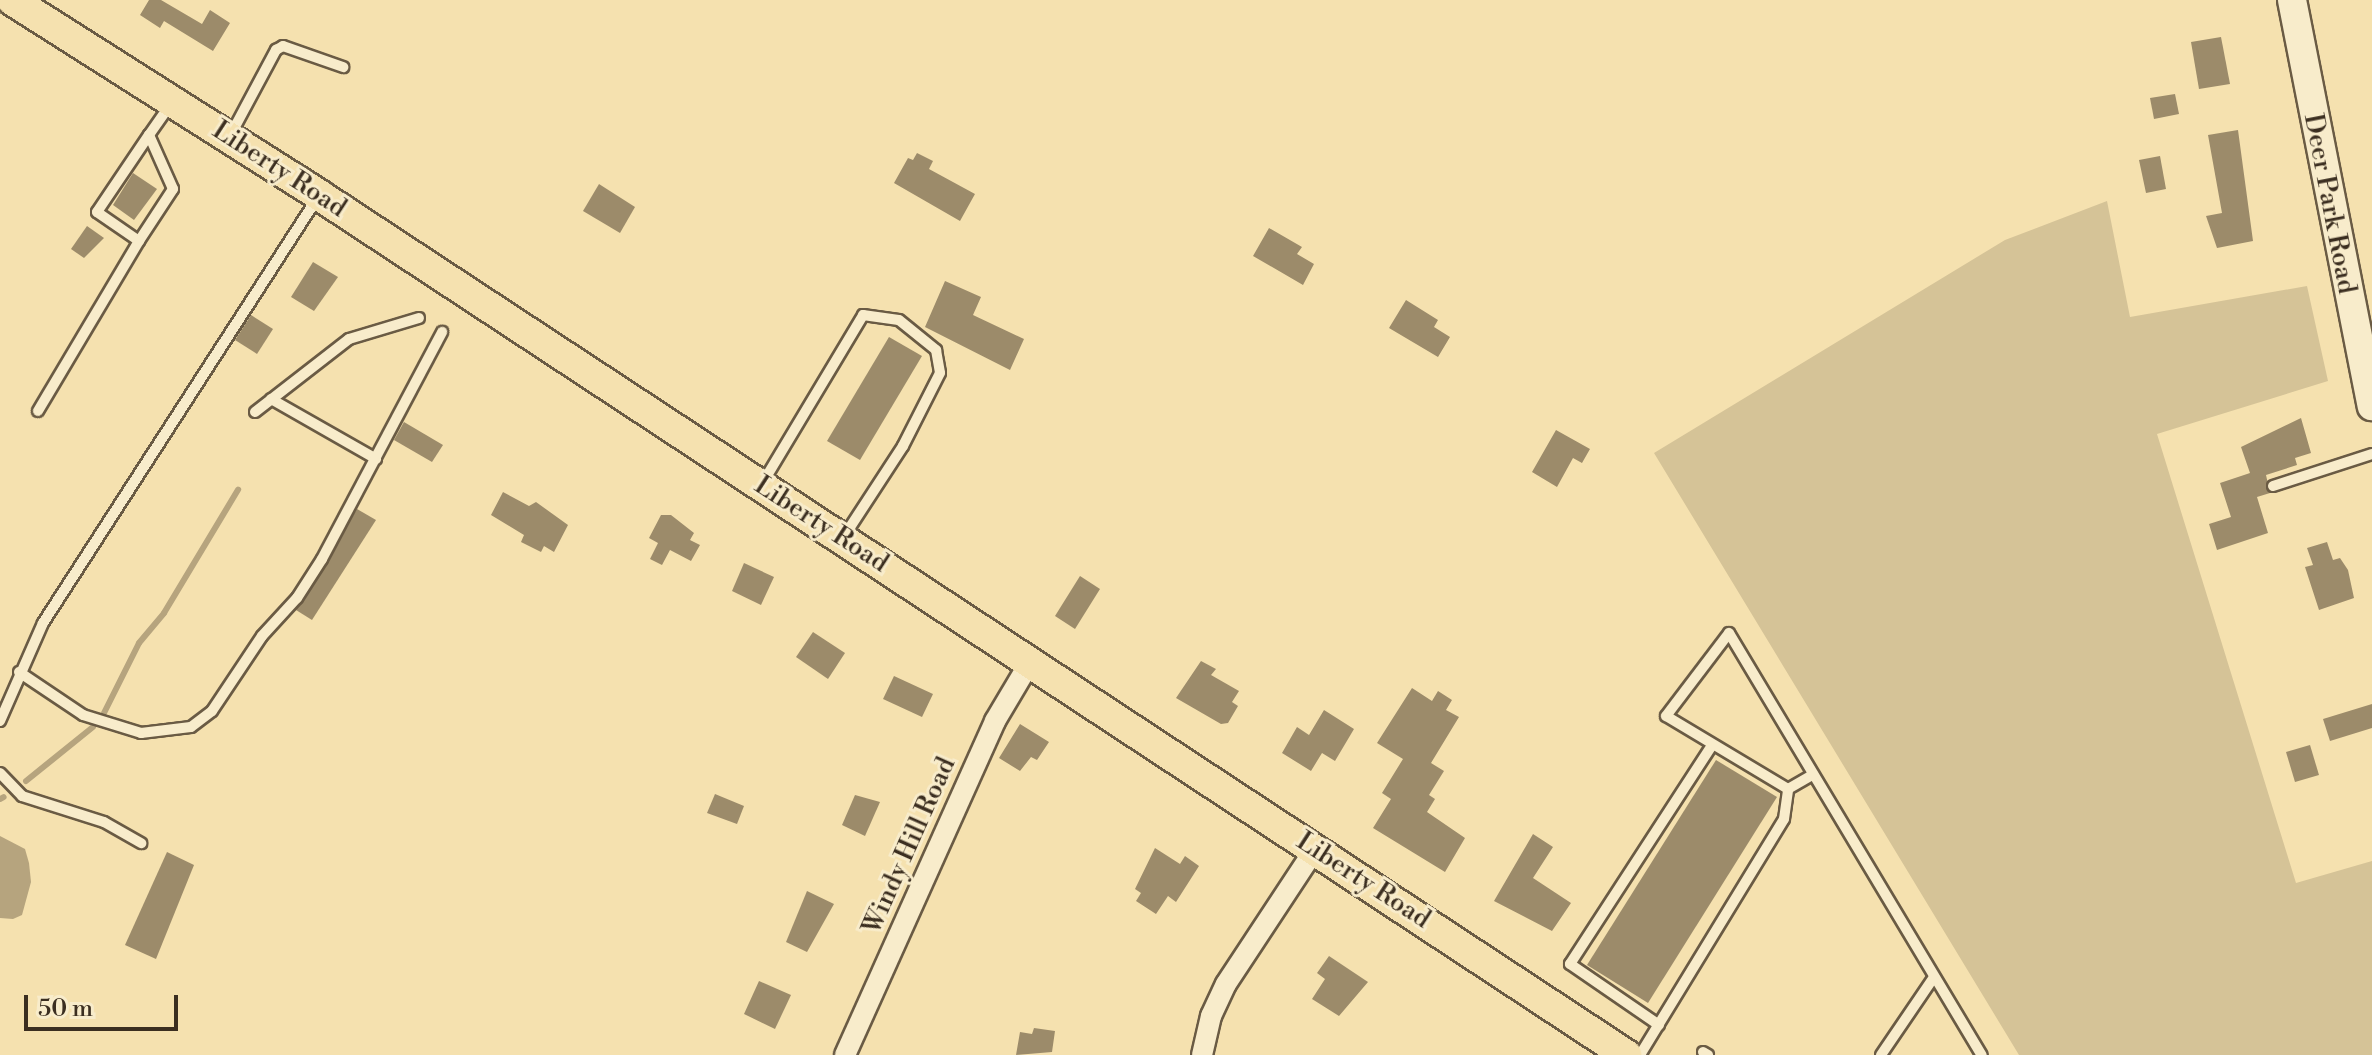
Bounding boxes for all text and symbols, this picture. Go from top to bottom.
street label: Deer Park Road [2296,111,2362,297]
street label: Liberty Road [206,115,352,225]
street label: Liberty Road [748,470,894,580]
street label: Windy Hill Road [857,753,963,939]
street label: Liberty Road [1290,826,1436,936]
scale bar [28,979,182,1029]
text: 50 m [38,994,93,1024]

